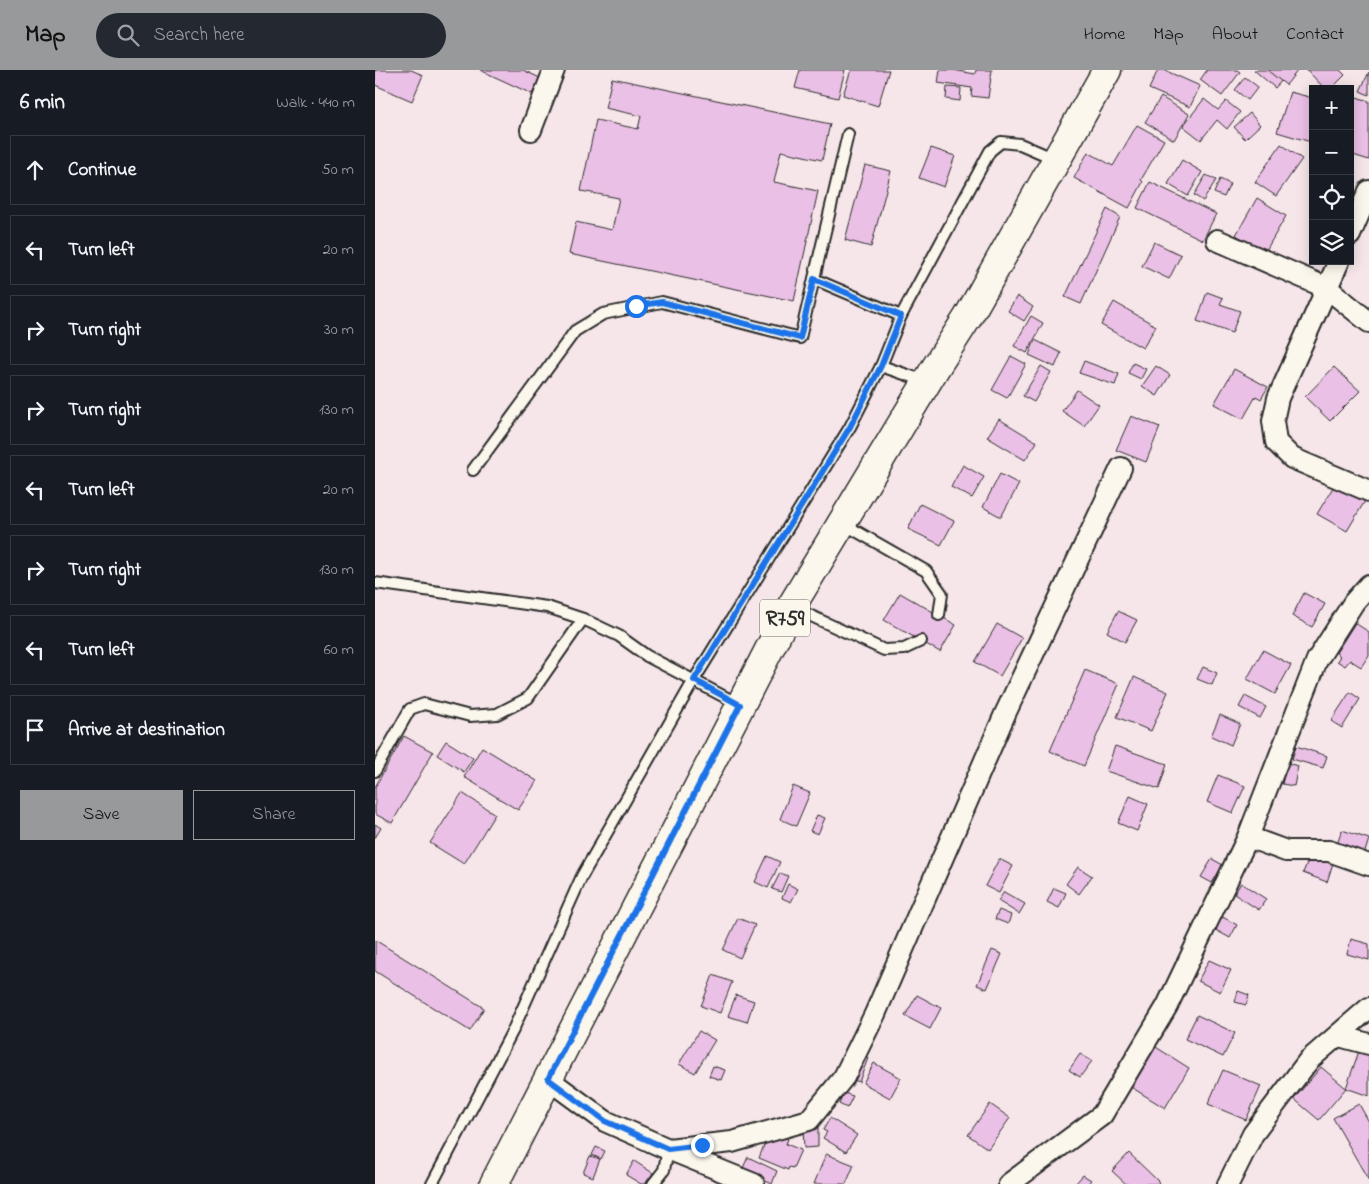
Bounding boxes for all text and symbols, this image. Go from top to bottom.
search box [96,13,446,58]
text: Map [25,18,66,53]
icon: search [114,21,142,49]
text: Search here [154,22,245,49]
text: Home [1084,22,1125,48]
text: Map [1153,22,1184,48]
text: About [1212,22,1258,48]
text: Contact [1286,22,1344,48]
map controls [1309,85,1354,265]
button: + [1309,85,1354,130]
text: 6 min [20,88,65,118]
text: Walk · 440 m [276,91,355,115]
button: − [1309,130,1354,175]
icon: ahead [21,156,49,184]
text: Continue [68,157,136,184]
text: 50 m [322,158,354,182]
button: locate [1309,175,1354,220]
button: layers [1309,220,1354,265]
icon: left [21,236,49,264]
text: Turn left [68,237,135,264]
text: 20 m [323,238,354,262]
route start [625,295,648,318]
icon: right [21,316,49,344]
text: Turn right [68,317,141,344]
text: 30 m [324,318,354,342]
icon: right [21,396,49,424]
text: Turn right [68,397,141,424]
text: 130 m [319,398,354,422]
icon: left [21,476,49,504]
text: Turn left [68,477,135,504]
text: 20 m [323,478,354,502]
icon: right [21,556,49,584]
text: Turn right [68,557,141,584]
text: 130 m [319,558,354,582]
road number: R759 [760,600,810,636]
icon: left [21,636,49,664]
text: Turn left [68,637,135,664]
text: 60 m [324,638,354,662]
icon: arrive [21,716,49,744]
text: Arrive at destination [68,717,225,744]
button: Save [20,790,183,840]
button: Share [193,790,355,840]
route end [691,1134,714,1157]

